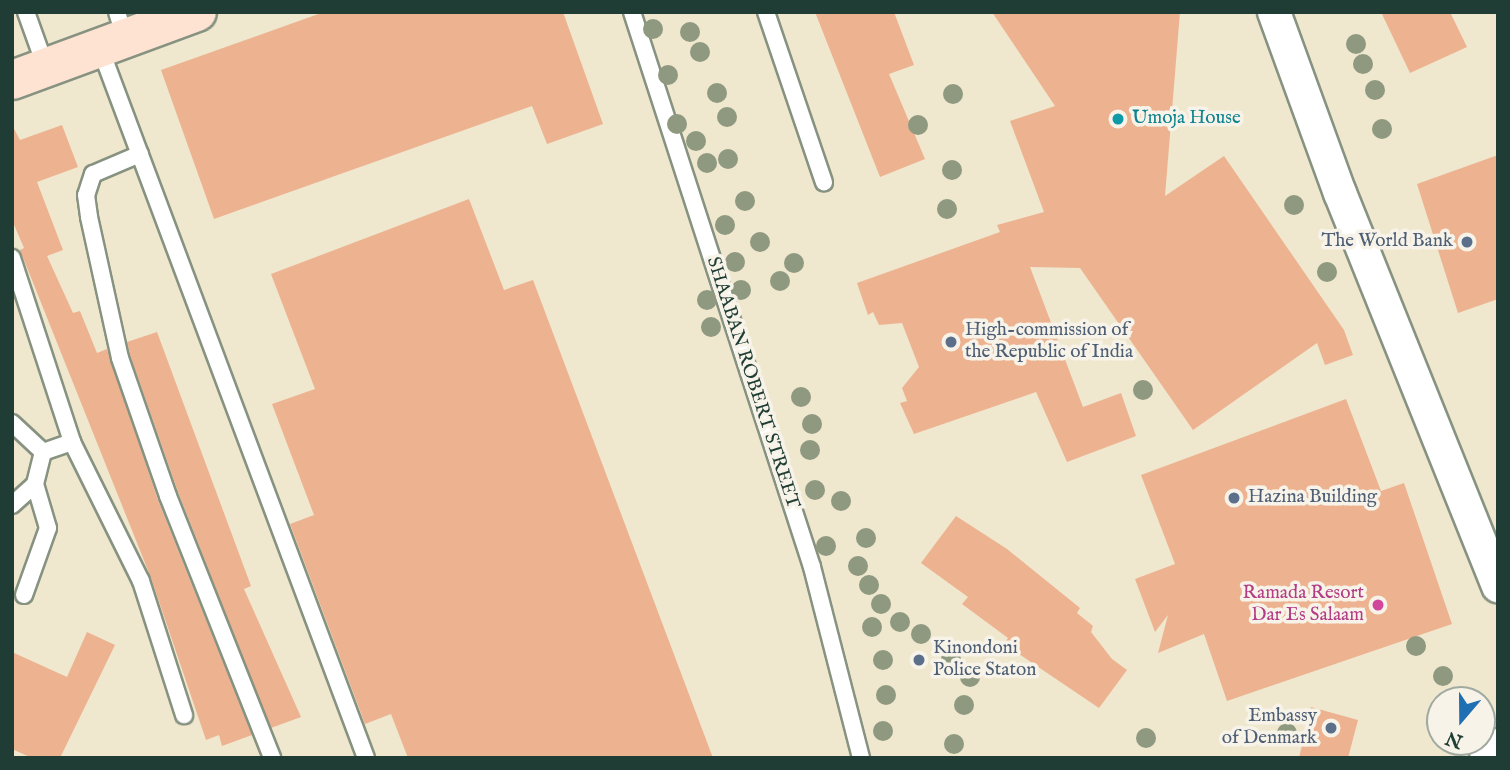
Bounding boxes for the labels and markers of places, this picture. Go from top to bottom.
place label: Umoja House [1132,108,1241,130]
marker: Umoja House [1110,111,1126,127]
place label: The World Bank [1321,231,1453,253]
marker: The World Bank [1459,234,1475,250]
place label: High-commission of the Republic of India [965,320,1133,364]
marker: High-commission of the Republic of India [943,334,959,350]
place label: Hazina Building [1248,487,1377,509]
marker: Hazina Building [1226,490,1242,506]
place label: Ramada Resort Dar Es Salaam [1243,583,1364,627]
marker: Ramada Resort Dar Es Salaam [1370,597,1386,613]
place label: Kinondoni Police Staton [933,638,1036,682]
marker: Kinondoni Police Staton [911,652,927,668]
place label: Embassy of Denmark [1222,706,1317,750]
marker: Embassy of Denmark [1323,720,1339,736]

